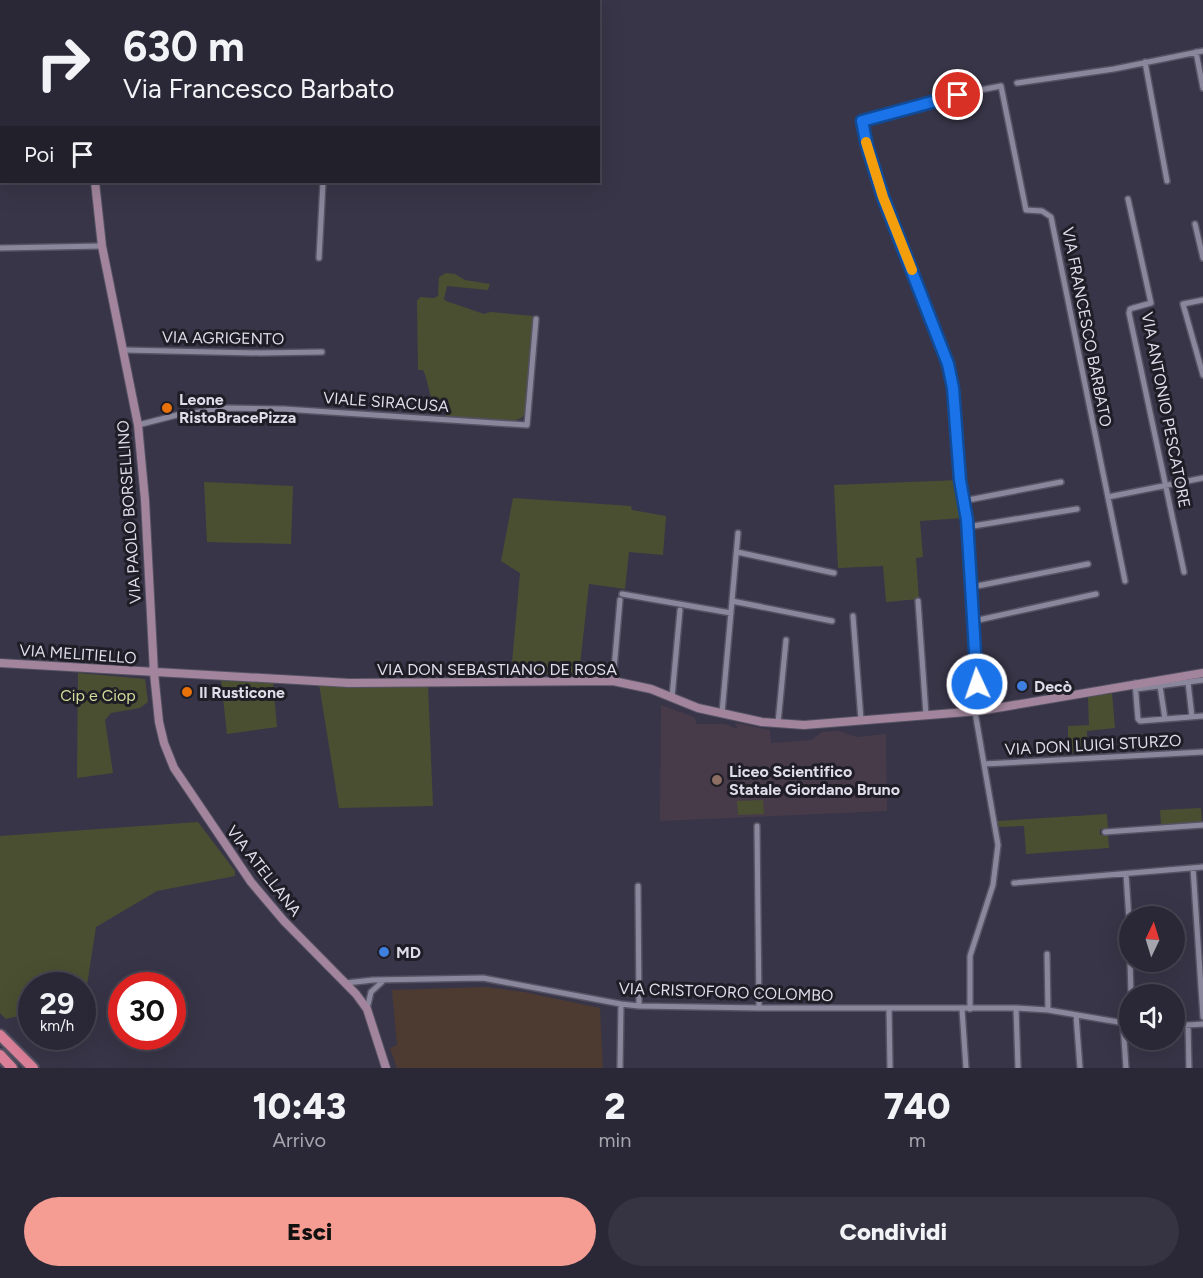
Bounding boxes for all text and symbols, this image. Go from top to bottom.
text: 630 m [123,21,245,72]
icon: right [24,24,102,102]
pin [932,69,983,120]
text: Via Francesco Barbato [123,72,394,105]
icon: arrive [941,78,974,111]
icon: arrive [66,138,99,171]
text: Poi [24,141,54,168]
street label: VIA FRANCESCO BARBATO [1058,225,1116,429]
street label: VIA ANTONIO PESCATORE [1138,310,1194,510]
street label: VIA AGRIGENTO [162,327,284,349]
street label: VIALE SIRACUSA [322,388,450,416]
place label: Leone RistoBracePizza [179,390,296,427]
marker: Leone RistoBracePizza [160,401,174,415]
street label: VIA PAOLO BORSELLINO [113,420,145,604]
street label: VIA MELITIELLO [19,640,137,668]
position arrow [945,652,1009,716]
street label: VIA DON SEBASTIANO DE ROSA [377,660,617,679]
place label: Decò [1034,677,1072,696]
marker: Decò [1015,679,1029,693]
place label: Il Rusticone [199,683,285,702]
marker: Il Rusticone [180,685,194,699]
park label: Cip e Ciop [60,686,136,705]
street label: VIA DON LUIGI STURZO [1004,731,1182,759]
place label: Liceo Scientifico Statale Giordano Bruno [729,762,900,799]
marker: Liceo Scientifico Statale Giordano Bruno [710,773,724,787]
street label: VIA ATELLANA [223,822,305,920]
north arrow [1119,906,1185,972]
map controls [1119,906,1185,1050]
place label: MD [396,943,421,962]
marker: MD [377,945,391,959]
speed limit sign: 30 [108,972,186,1050]
street label: VIA CRISTOFORO COLOMBO [618,979,834,1005]
button: sound [1119,984,1185,1050]
text: 29 [40,985,74,1022]
text: km/h [40,1017,74,1035]
text: 10:43 [252,1085,346,1128]
text: 2 [604,1085,626,1128]
text: 740 [884,1085,951,1128]
text: Arrivo [273,1128,326,1152]
text: min [599,1128,631,1152]
text: m [909,1128,926,1152]
button: Esci [24,1197,596,1266]
button: Condividi [608,1197,1179,1266]

